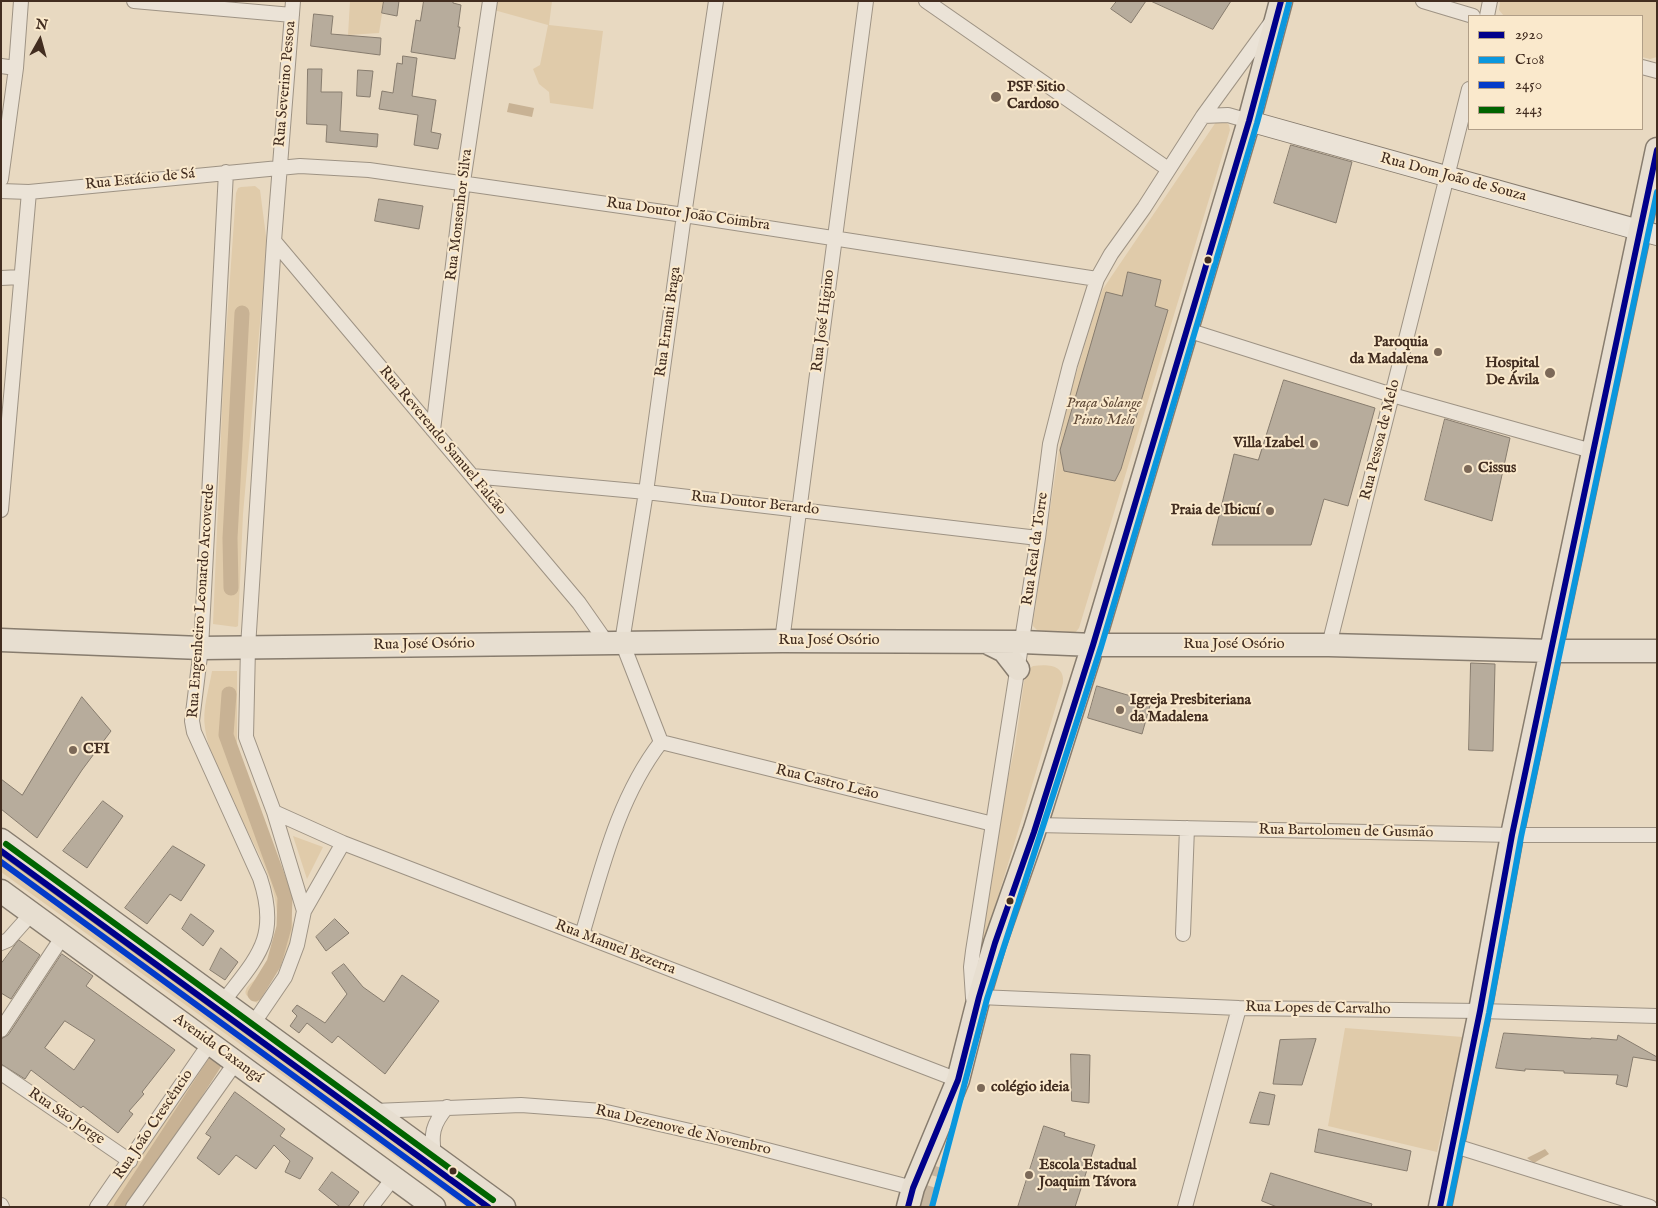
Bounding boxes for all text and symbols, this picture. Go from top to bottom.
north arrow [15,15,65,65]
text: N [35,15,49,35]
legend [1468,15,1643,130]
street label: Rua Severino Pessoa [272,20,300,148]
text: 2920 [1515,25,1543,44]
text: C108 [1515,50,1545,69]
text: 2450 [1515,75,1542,94]
place label: PSF Sitio Cardoso [1007,79,1065,114]
marker: PSF Sitio Cardoso [989,90,1003,104]
text: 2443 [1515,100,1542,119]
street label: Rua Monsenhor Silva [443,148,477,282]
street label: Rua Dom João de Souza [1378,150,1528,206]
street label: Rua Estácio de Sá [84,165,196,195]
street label: Rua Doutor João Coimbra [605,195,771,235]
unlabelled marker [1203,255,1213,265]
street label: Rua Ernani Braga [652,266,686,378]
street label: Rua José Higino [809,269,839,373]
place label: Paroquia da Madalena [1350,334,1428,369]
marker: Paroquia da Madalena [1432,346,1444,358]
place label: Hospital De Ávila [1485,355,1539,390]
street label: Rua Reverendo Samuel Falcão [374,363,510,519]
marker: Hospital De Ávila [1543,366,1557,380]
street label: Rua Pessoa de Melo [1357,378,1405,502]
park label: Praça Solange Pinto Melo [1066,395,1142,430]
place label: Villa Izabel [1233,435,1304,453]
marker: Villa Izabel [1308,438,1320,450]
place label: Cissus [1478,460,1516,478]
marker: Cissus [1462,463,1474,475]
street label: Rua Engenheiro Leonardo Arcoverde [185,483,219,719]
street label: Rua Doutor Berardo [690,488,820,520]
street label: Rua Real da Torre [1019,491,1053,607]
place label: Praia de Ibicuí [1171,502,1260,520]
marker: Praia de Ibicuí [1264,505,1276,517]
street label: Rua José Osório [778,632,880,650]
street label: Rua José Osório [373,635,475,655]
street label: Rua José Osório [1183,636,1285,654]
place label: Igreja Presbiteriana da Madalena [1130,692,1251,727]
marker: Igreja Presbiteriana da Madalena [1114,704,1126,716]
place label: CFI [83,741,110,759]
marker: CFI [67,744,79,756]
street label: Rua Castro Leão [774,761,880,805]
street label: Rua Bartolomeu de Gusmão [1258,821,1434,843]
unlabelled marker [1005,896,1015,906]
street label: Rua Manuel Bezerra [552,917,678,979]
street label: Rua Lopes de Carvalho [1245,999,1391,1019]
street label: Avenida Caxangá [170,1010,266,1088]
street label: Rua João Crescêncio [111,1067,197,1183]
place label: colégio ideia [991,1079,1069,1097]
marker: colégio ideia [975,1082,987,1094]
street label: Rua São Jorge [24,1085,108,1149]
street label: Rua Dezenove de Novembro [594,1102,772,1160]
place label: Escola Estadual Joaquim Távora [1039,1157,1137,1192]
unlabelled marker [448,1166,458,1176]
marker: Escola Estadual Joaquim Távora [1023,1169,1035,1181]

